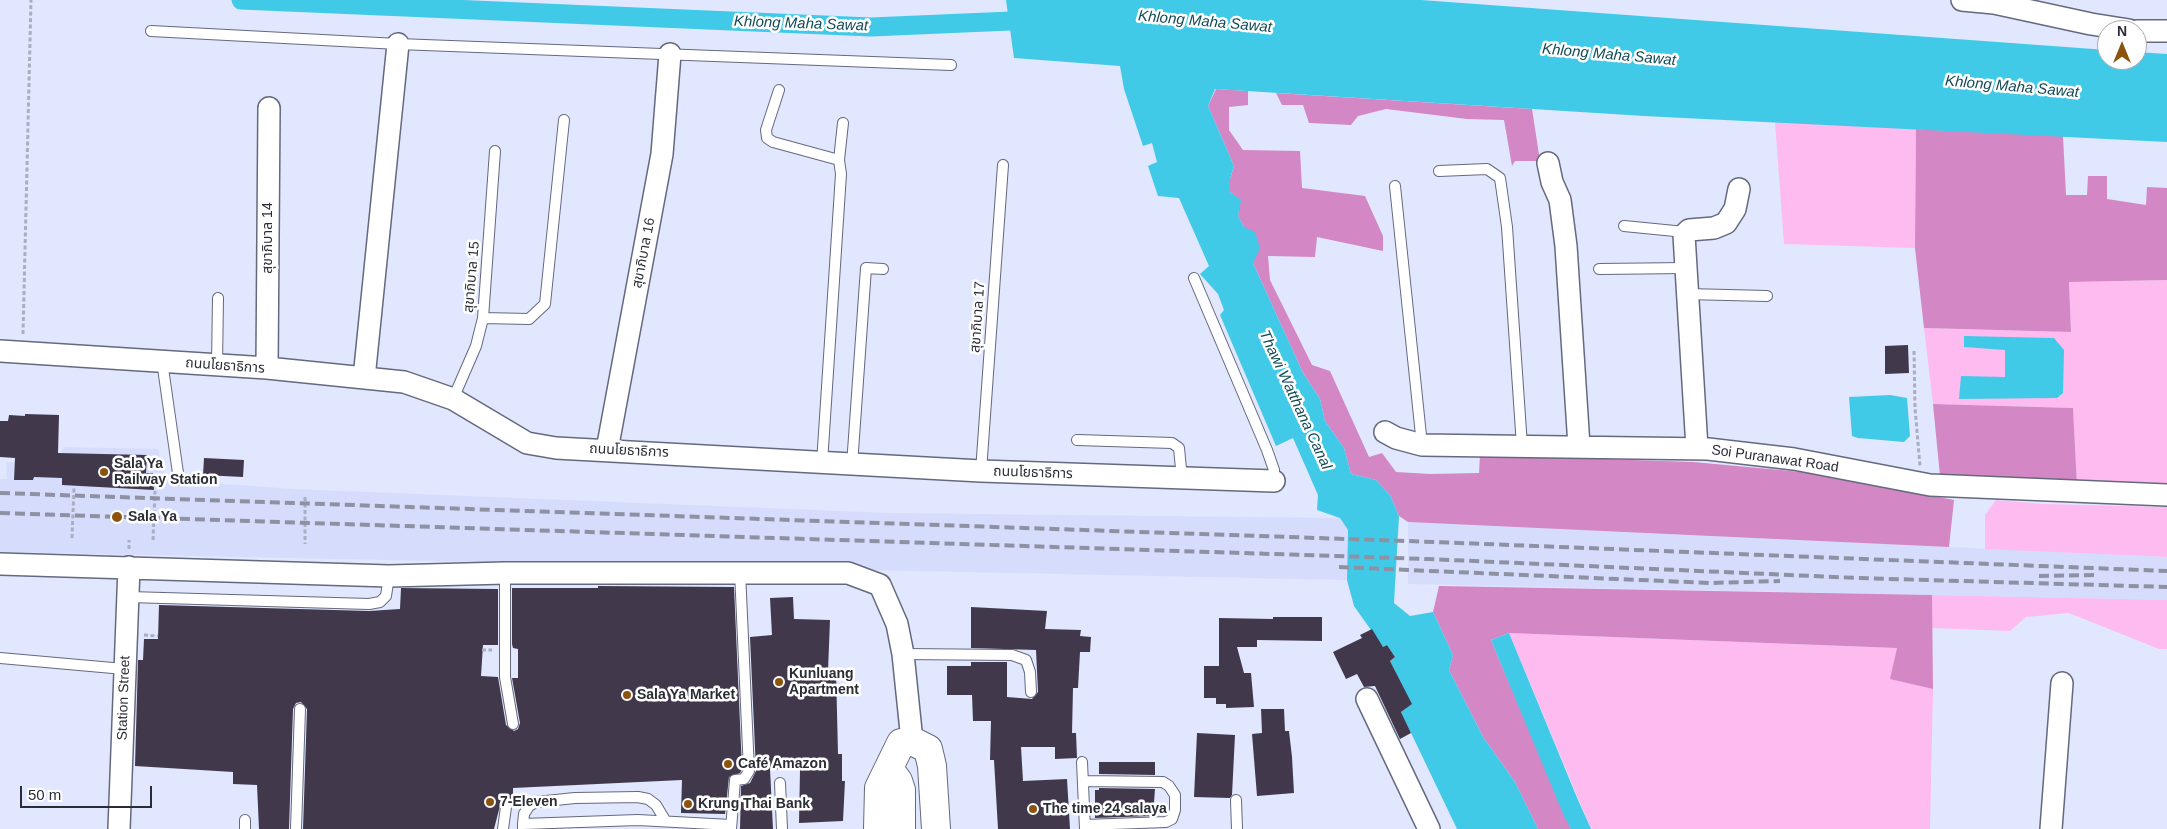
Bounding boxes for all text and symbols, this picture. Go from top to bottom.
water label: Khlong Maha Sawat [1137,7,1273,37]
water label: Khlong Maha Sawat [734,13,868,35]
north arrow [2097,20,2147,70]
text: N [2117,23,2127,39]
water label: Khlong Maha Sawat [1541,40,1677,70]
water label: Khlong Maha Sawat [1944,72,2080,102]
street label: สุขาภิบาล 14 [260,202,276,274]
street label: สุขาภิบาล 16 [629,216,659,290]
street label: สุขาภิบาล 15 [461,241,483,313]
street label: สุขาภิบาล 17 [967,281,989,353]
water label: Thawi Watthana Canal [1255,328,1335,472]
street label: ถนนโยธาธิการ [185,355,265,377]
street label: ถนนโยธาธิการ [589,441,669,461]
street label: Soi Puranawat Road [1710,442,1840,476]
place label: Sala Ya Railway Station [114,456,217,488]
street label: ถนนโยธาธิการ [993,463,1073,483]
marker: Sala Ya Railway Station [98,466,110,478]
place label: Sala Ya [128,509,177,525]
marker: Sala Ya [110,510,124,524]
street label: Station Street [114,655,134,741]
place label: Kunluang Apartment [789,666,859,699]
marker: Kunluang Apartment [773,676,785,688]
place label: Sala Ya Market [637,687,735,703]
marker: Sala Ya Market [621,689,633,701]
place label: Café Amazon [738,756,827,772]
marker: Café Amazon [722,758,734,770]
scale bar [22,776,155,808]
text: 50 m [28,786,61,803]
place label: 7-Eleven [500,794,558,810]
marker: 7-Eleven [484,796,496,808]
place label: Krung Thai Bank [698,796,810,812]
marker: Krung Thai Bank [682,798,694,810]
place label: The time 24 salaya [1043,801,1167,817]
marker: The time 24 salaya [1027,803,1039,815]

